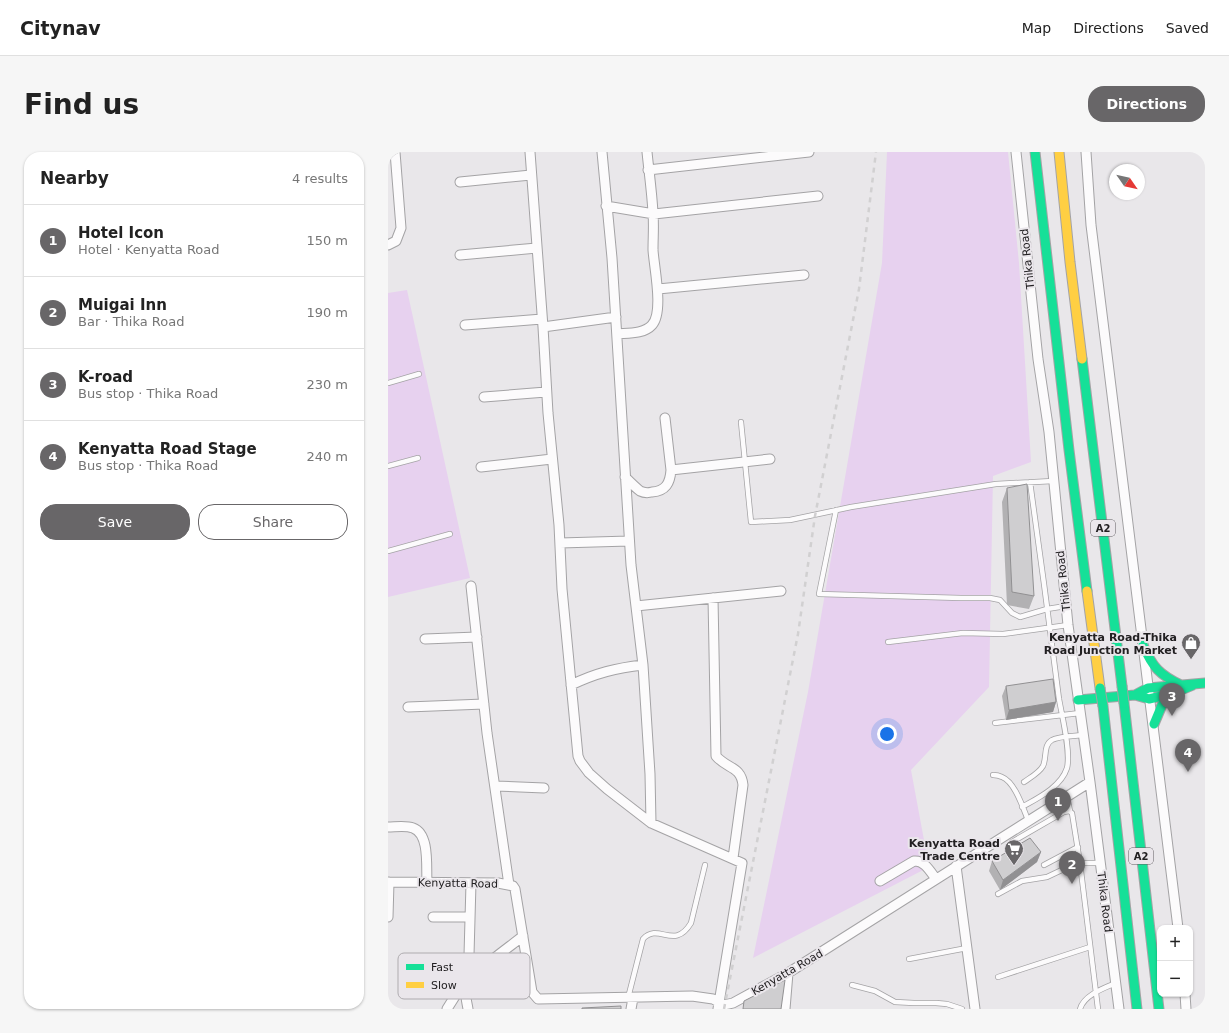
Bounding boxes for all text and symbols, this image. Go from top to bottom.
text: Citynav [20,17,101,39]
text: Map [1022,20,1051,36]
text: Directions [1073,20,1144,36]
text: Saved [1166,20,1209,36]
button: Directions [1088,86,1205,122]
text: Find us [24,88,139,121]
north arrow [1109,164,1145,200]
text: Nearby [40,168,109,188]
text: 4 results [292,171,348,186]
text: Hotel Icon [78,224,164,242]
street label: Thika Road [1018,228,1037,291]
text: 1 [48,233,58,248]
text: 150 m [306,233,348,248]
text: Hotel · Kenyatta Road [78,242,220,257]
text: Muigai Inn [78,296,167,314]
text: 2 [48,305,58,320]
text: 190 m [306,305,348,320]
text: Bar · Thika Road [78,314,184,329]
text: K-road [78,368,133,386]
text: 3 [48,377,58,392]
text: 230 m [306,377,348,392]
text: Bus stop · Thika Road [78,386,218,401]
text: Kenyatta Road Stage [78,440,257,458]
text: 4 [48,449,58,464]
text: 240 m [306,449,348,464]
text: Bus stop · Thika Road [78,458,218,473]
button: Save [40,504,190,540]
button: Share [198,504,348,540]
road number: A2 [1091,520,1115,536]
street label: Thika Road [1054,550,1073,613]
place label: Kenyatta Road-Thika Road Junction Market [1044,631,1177,657]
shop icon: Kenyatta Road-Thika Road Junction Market [1180,632,1202,660]
pin: 3 [1159,683,1185,716]
your location [877,724,897,744]
pin: 4 [1175,739,1201,772]
pin: 1 [1045,788,1071,821]
place label: Kenyatta Road Trade Centre [909,837,1000,863]
supermarket icon: Kenyatta Road Trade Centre [1003,838,1025,866]
road number: A2 [1129,848,1153,864]
pin: 2 [1059,851,1085,884]
street label: Thika Road [1094,870,1115,933]
street label: Kenyatta Road [418,876,498,891]
map controls [1157,925,1193,997]
button: + [1157,925,1193,961]
street label: Kenyatta Road [749,947,825,998]
legend [398,953,530,999]
text: Fast [431,961,454,974]
button: − [1157,961,1193,997]
text: Slow [431,979,457,992]

